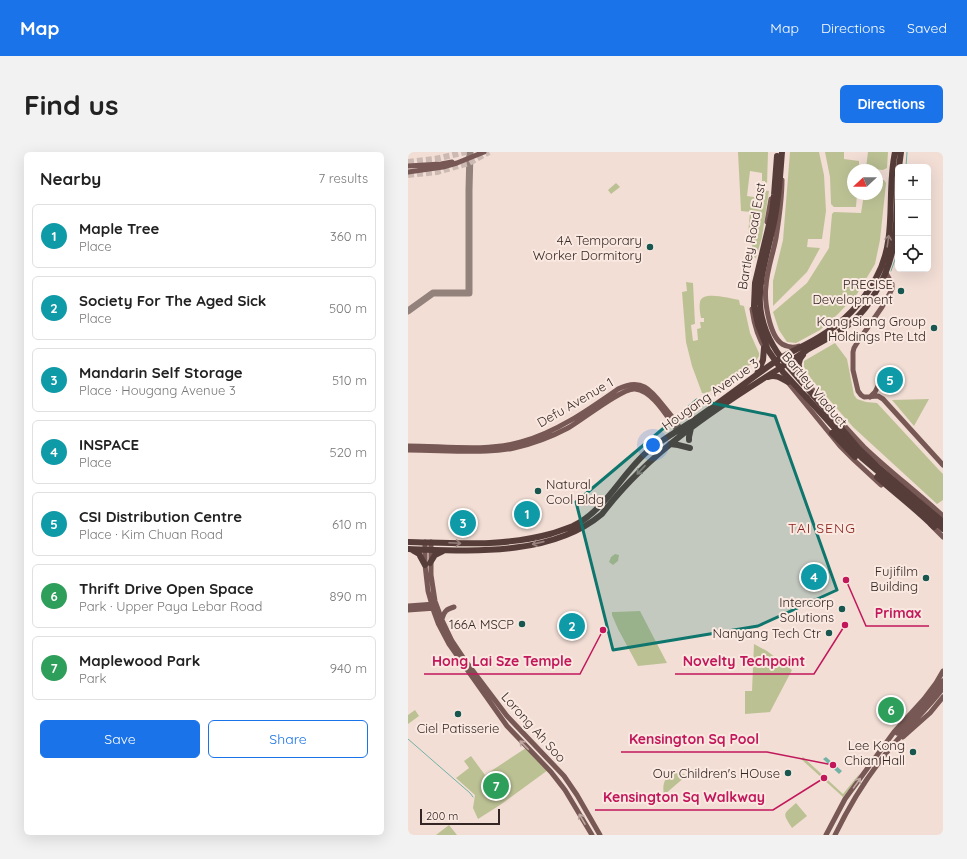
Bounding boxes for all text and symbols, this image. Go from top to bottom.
text: Map [20,16,59,40]
text: Map [770,19,799,37]
text: Directions [821,19,885,37]
text: Saved [907,19,947,37]
button: Directions [840,85,943,123]
text: Find us [24,87,118,122]
north arrow [847,164,883,200]
map controls [895,164,931,272]
button: + [895,164,931,200]
text: Nearby [40,168,101,189]
text: 7 results [319,170,368,186]
street label: Bartley Road East [734,181,768,291]
button: − [895,200,931,236]
text: Maple Tree [79,219,159,238]
text: 1 [51,228,57,244]
text: 360 m [330,228,367,244]
place label: 4A Temporary Worker Dormitory [533,232,642,263]
one-way arrow [884,235,892,248]
button: locate [895,236,931,272]
text: Place [79,238,112,254]
marker: 4A Temporary Worker Dormitory [645,242,655,252]
place label: PRECISE Development [812,276,893,307]
marker: PRECISE Development [896,286,906,296]
text: Society For The Aged Sick [79,291,266,310]
text: 2 [50,300,58,316]
text: 500 m [329,300,367,316]
text: Place [79,310,112,326]
place label: Kong Siang Group Holdings Pte Ltd [816,313,926,344]
marker: Kong Siang Group Holdings Pte Ltd [929,323,939,333]
street label: Bartley Viaduct [779,348,851,430]
street label: Hougang Avenue 3 [659,355,762,433]
text: Mandarin Self Storage [79,363,243,382]
pin: 5 [877,365,903,395]
text: 3 [51,372,57,388]
text: 510 m [332,372,367,388]
street label: Defu Avenue 1 [534,374,616,430]
text: Place · Hougang Avenue 3 [79,382,236,398]
text: INSPACE [79,435,139,454]
your location [643,435,663,455]
text: 4 [50,444,58,460]
text: 520 m [330,444,367,460]
text: Place [79,454,112,470]
one-way arrow [636,465,646,475]
place label: Natural Cool Bldg [546,476,604,507]
marker: Natural Cool Bldg [533,486,543,496]
pin: 1 [514,499,540,529]
text: CSI Distribution Centre [79,507,242,526]
pin: 3 [450,508,476,538]
text: 5 [50,516,58,532]
text: 610 m [332,516,367,532]
district label: TAI SENG [788,519,856,537]
text: Place · Kim Chuan Road [79,526,223,542]
one-way arrow [448,539,461,546]
one-way arrow [532,540,545,548]
pin: 4 [801,562,827,592]
place label: Fujifilm Building [870,563,918,594]
marker: Fujifilm Building [921,573,931,583]
text: Thrift Drive Open Space [79,579,254,598]
text: 6 [50,588,58,604]
text: 890 m [330,588,367,604]
place label: Intercorp Solutions [779,594,834,625]
text: Park · Upper Paya Lebar Road [79,598,262,614]
callout: Primax [866,600,929,626]
marker: Intercorp Solutions [837,604,847,614]
text: Primax [875,604,921,622]
pin: 2 [559,611,585,641]
place label: 166A MSCP [449,616,514,632]
marker: 166A MSCP [517,619,527,629]
place label: Nanyang Tech Ctr [713,625,821,641]
marker: Nanyang Tech Ctr [824,628,834,638]
callout: Hong Lai Sze Temple [424,648,580,674]
callout: Novelty Techpoint [675,648,814,674]
text: Maplewood Park [79,651,200,670]
text: Hong Lai Sze Temple [432,652,572,670]
text: Novelty Techpoint [683,652,805,670]
text: 7 [50,660,58,676]
text: 940 m [330,660,367,676]
text: Park [79,670,107,686]
street label: Lorong Ah Soo [498,689,570,765]
pin: 6 [878,695,904,725]
marker: Ciel Patisserie [453,709,463,719]
button: Save [40,720,200,758]
button: Share [208,720,368,758]
place label: Ciel Patisserie [417,720,499,736]
callout: Kensington Sq Pool [621,726,767,752]
text: Kensington Sq Pool [629,730,759,748]
place label: Lee Kong Chian Hall [844,737,905,768]
one-way arrow [519,740,528,750]
marker: Lee Kong Chian Hall [908,747,918,757]
place label: Our Children's HOuse [653,765,780,781]
marker: Our Children's HOuse [783,768,793,778]
pin: 7 [483,771,509,801]
one-way arrow [853,777,861,788]
callout: Kensington Sq Walkway [595,784,773,810]
text: Kensington Sq Walkway [603,788,765,806]
scale bar [420,807,500,826]
text: 200 m [426,809,458,823]
one-way arrow [577,813,585,825]

